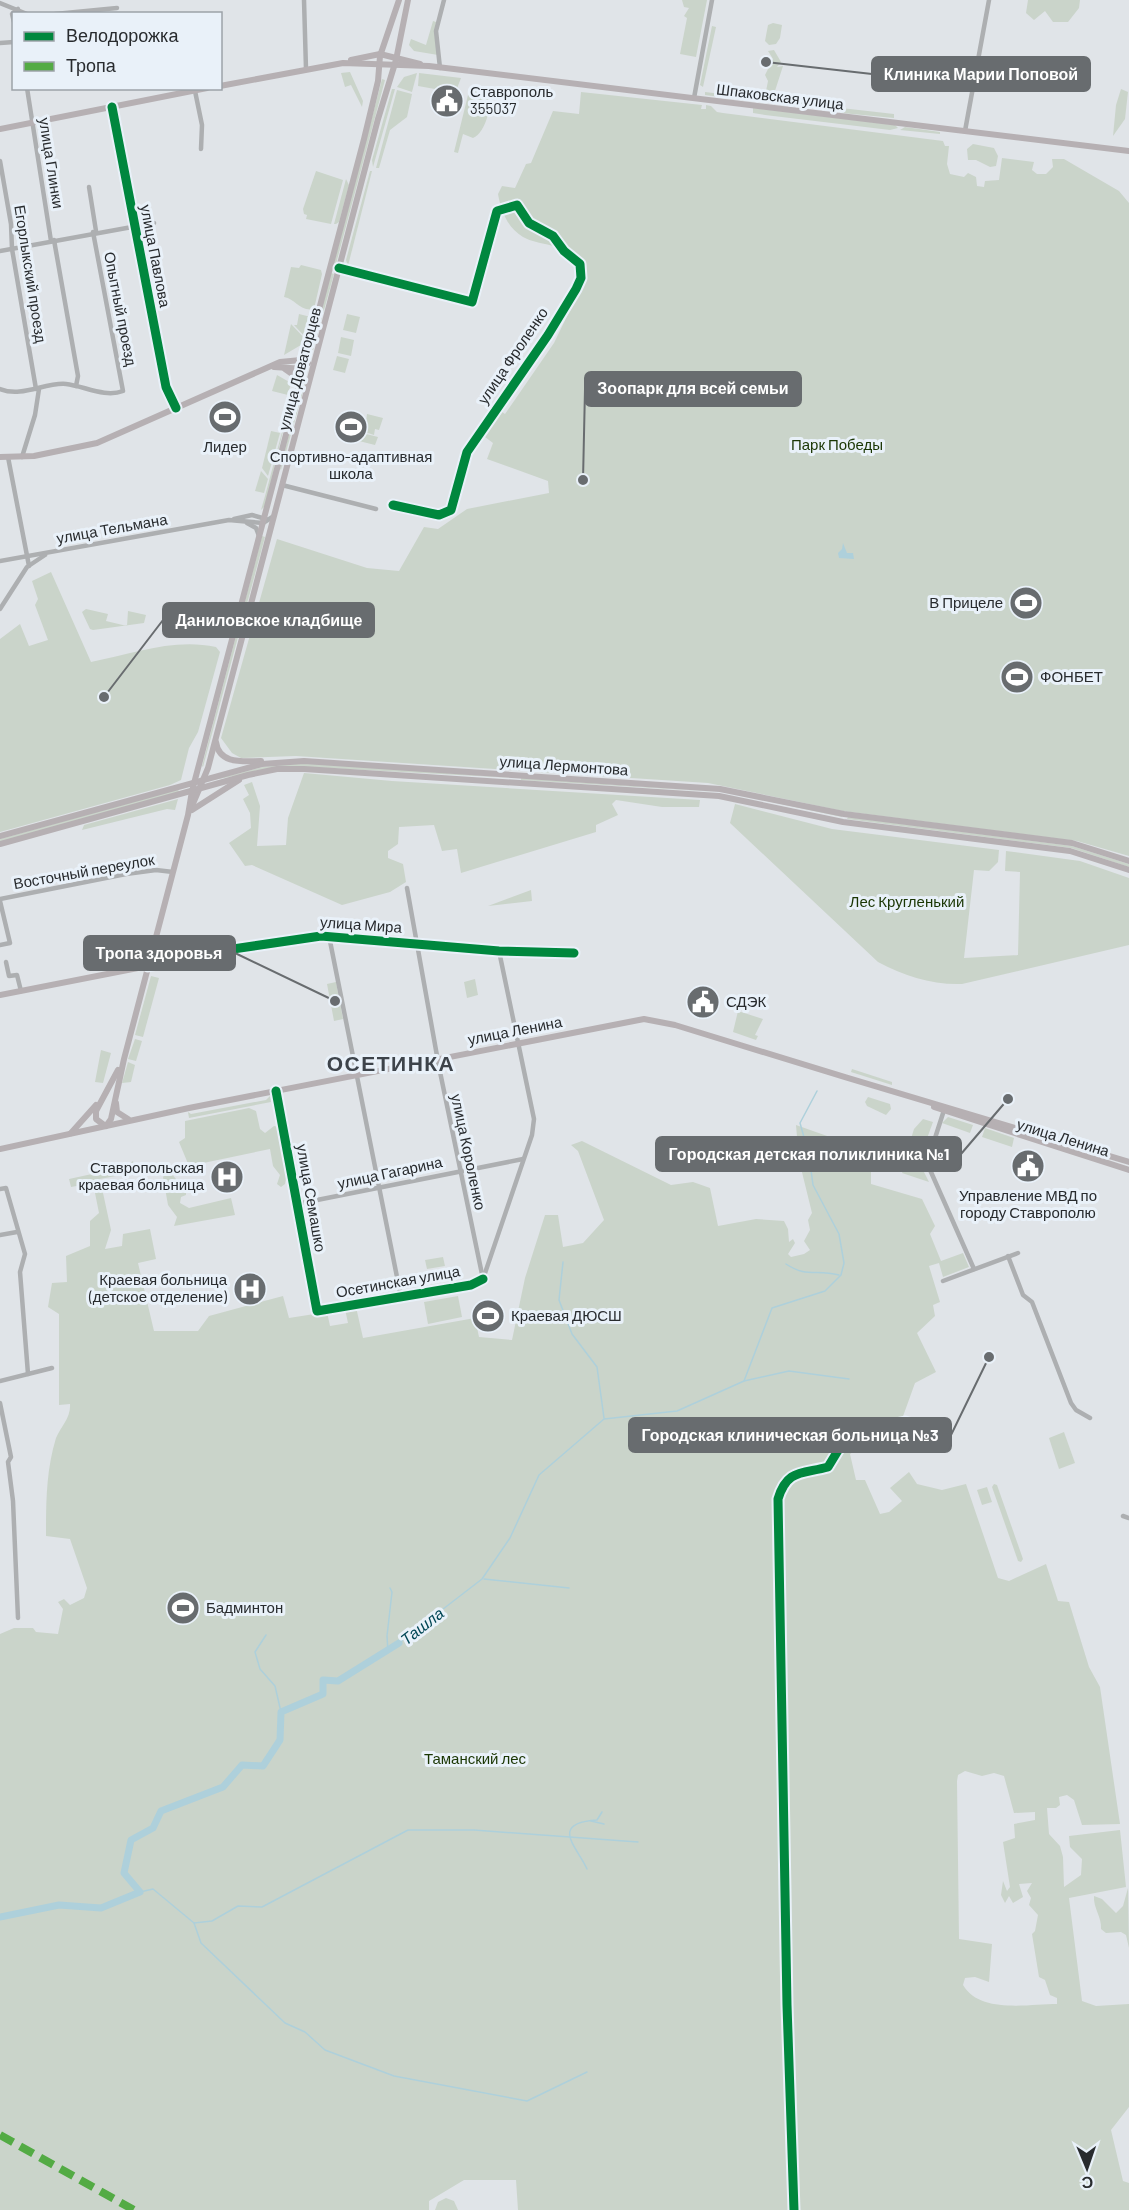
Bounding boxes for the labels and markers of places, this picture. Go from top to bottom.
callout: Клиника Марии Поповой [872,57,1090,91]
place label: Ставрополь 355037 [470,82,553,117]
public building icon: Ставрополь 355037 [429,83,465,119]
callout: Зоопарк для всей семьи [585,372,801,406]
sports icon: Лидер [207,399,243,435]
sports icon: Спортивно-адаптивная школа [333,409,369,445]
place label: Лидер [203,437,247,455]
place label: Спортивно-адаптивная школа [270,447,432,482]
sports icon: В Прицеле [1008,585,1044,621]
place label: В Прицеле [929,593,1003,611]
callout: Даниловское кладбище [163,603,374,637]
sports icon: ФОНБЕТ [999,659,1035,695]
place label: ФОНБЕТ [1040,667,1103,685]
callout: Тропа здоровья [84,936,235,970]
public building icon: СДЭК [685,984,721,1020]
place label: СДЭК [726,992,766,1010]
callout: Городская детская поликлиника №1 [656,1137,961,1171]
public building icon: Управление МВД по городу Ставрополю [1010,1148,1046,1184]
place label: Ставропольская краевая больница [78,1158,205,1193]
hospital icon: Ставропольская краевая больница [209,1159,245,1195]
place label: Управление МВД по городу Ставрополю [959,1186,1097,1221]
place label: Краевая больница (детское отделение) [88,1270,228,1305]
hospital icon: Краевая больница (детское отделение) [232,1271,268,1307]
sports icon: Краевая ДЮСШ [470,1298,506,1334]
place label: Краевая ДЮСШ [511,1306,622,1324]
callout: Городская клиническая больница №3 [629,1418,951,1452]
sports icon: Бадминтон [165,1590,201,1626]
place label: Бадминтон [206,1598,283,1616]

